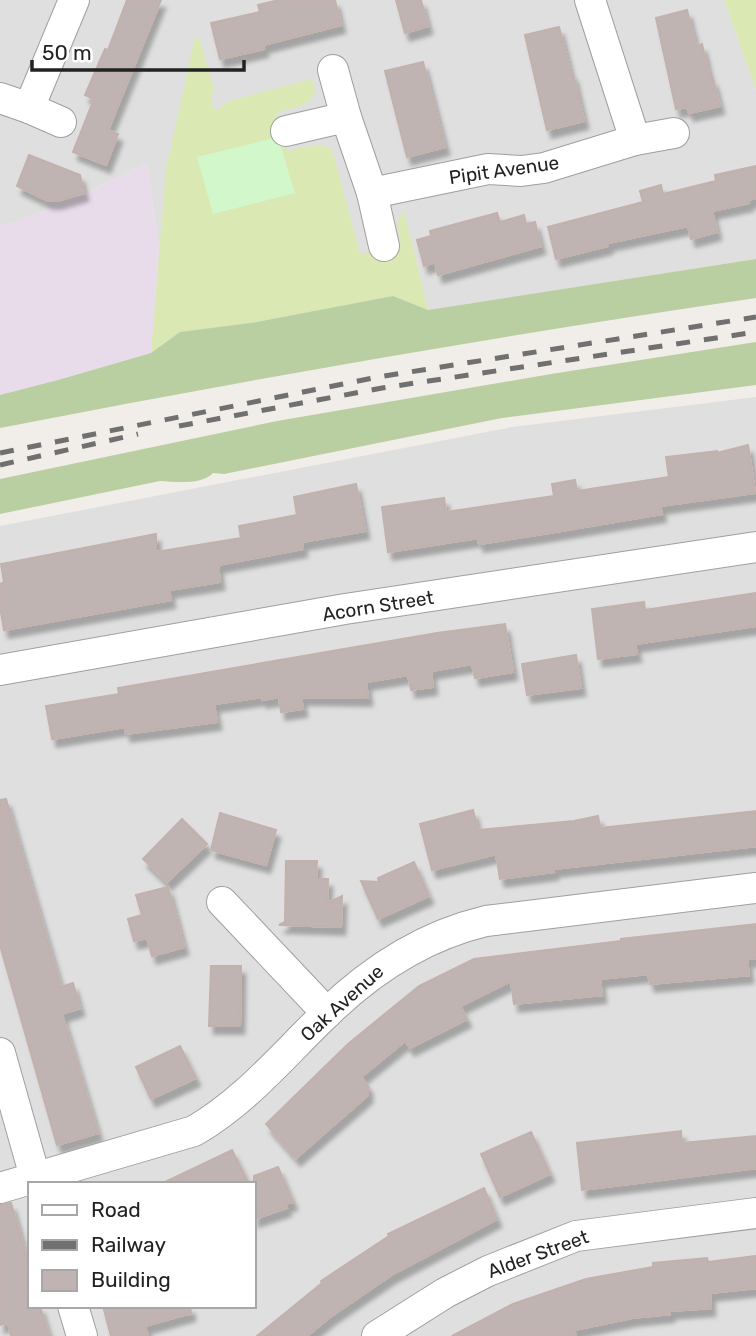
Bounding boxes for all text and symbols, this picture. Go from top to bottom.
scale bar [32,28,243,72]
text: 50 m [42,40,92,65]
street label: Pipit Avenue [448,151,560,189]
street label: Acorn Street [321,586,436,626]
street label: Oak Avenue [296,960,388,1046]
legend [28,1182,256,1308]
text: Road [91,1197,141,1222]
street label: Alder Street [484,1225,592,1283]
text: Railway [91,1232,166,1257]
text: Building [91,1267,171,1292]

